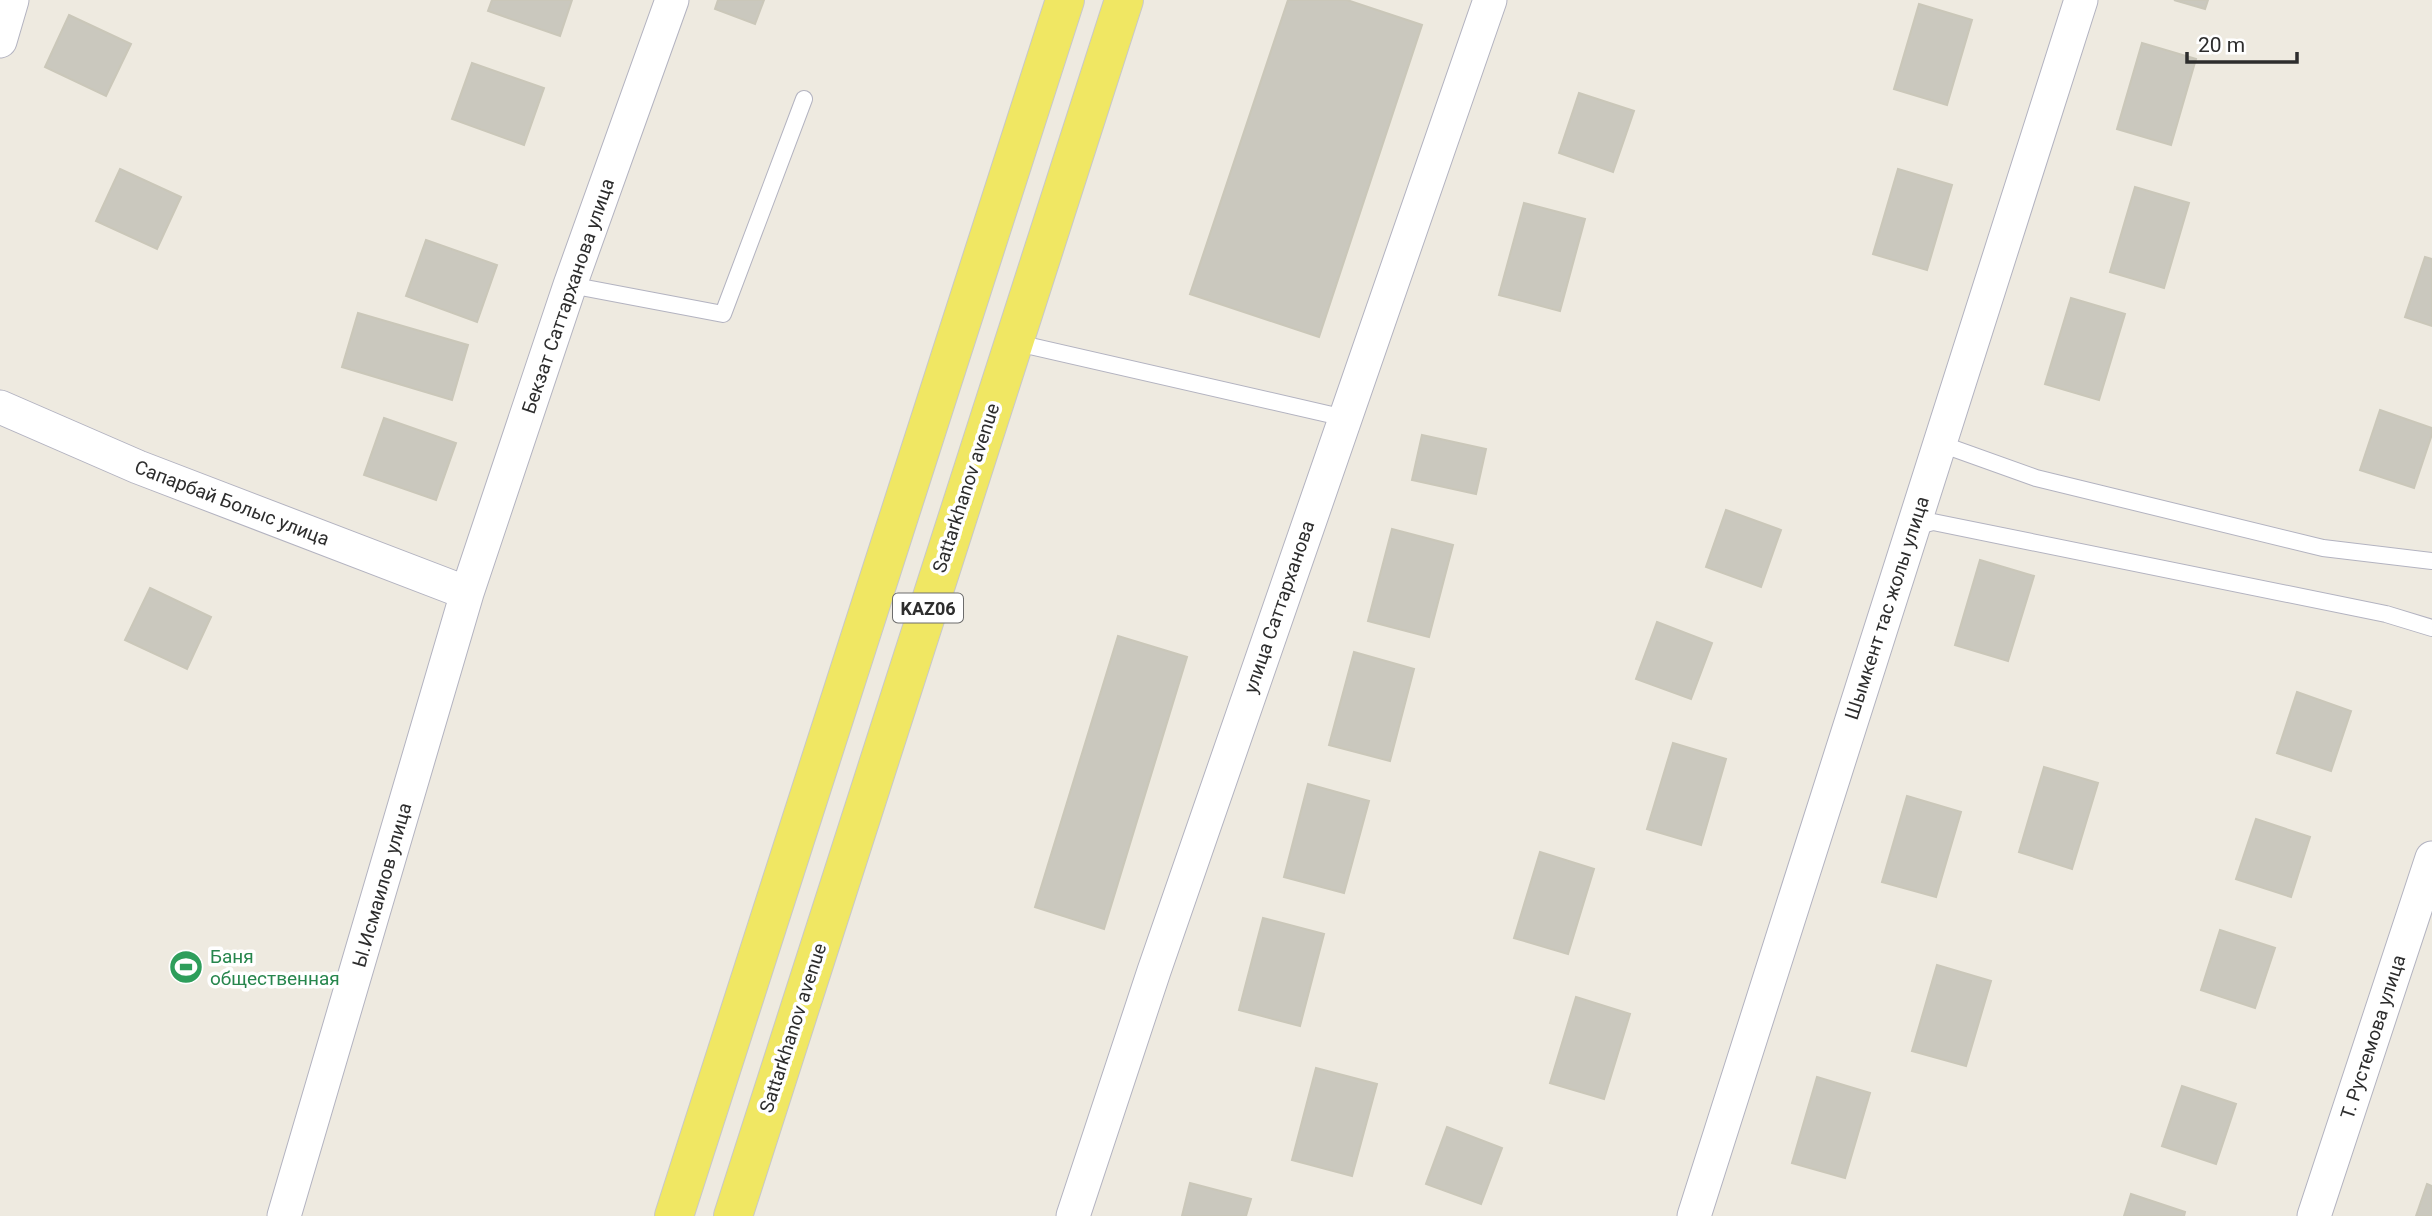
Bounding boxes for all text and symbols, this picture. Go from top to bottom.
scale bar [2187,21,2297,65]
text: 20 m [2198,33,2245,57]
street label: Бекзат Саттарханова улица [517,175,619,417]
street label: Sattarkhanov avenue [928,400,1004,576]
street label: Сапарбай Болыс улица [132,455,332,551]
street label: Шымкент тас жолы улица [1840,493,1934,723]
street label: улица Саттарханова [1239,518,1319,696]
road number: KАZ06 [893,594,963,622]
street label: Ы.Исмаилов улица [348,800,416,970]
street label: Sattarkhanov avenue [755,940,831,1116]
place label: Баня общественная [210,945,340,990]
sports icon: Баня общественная [167,948,205,986]
street label: Т. Рустемова улица [2336,952,2410,1122]

